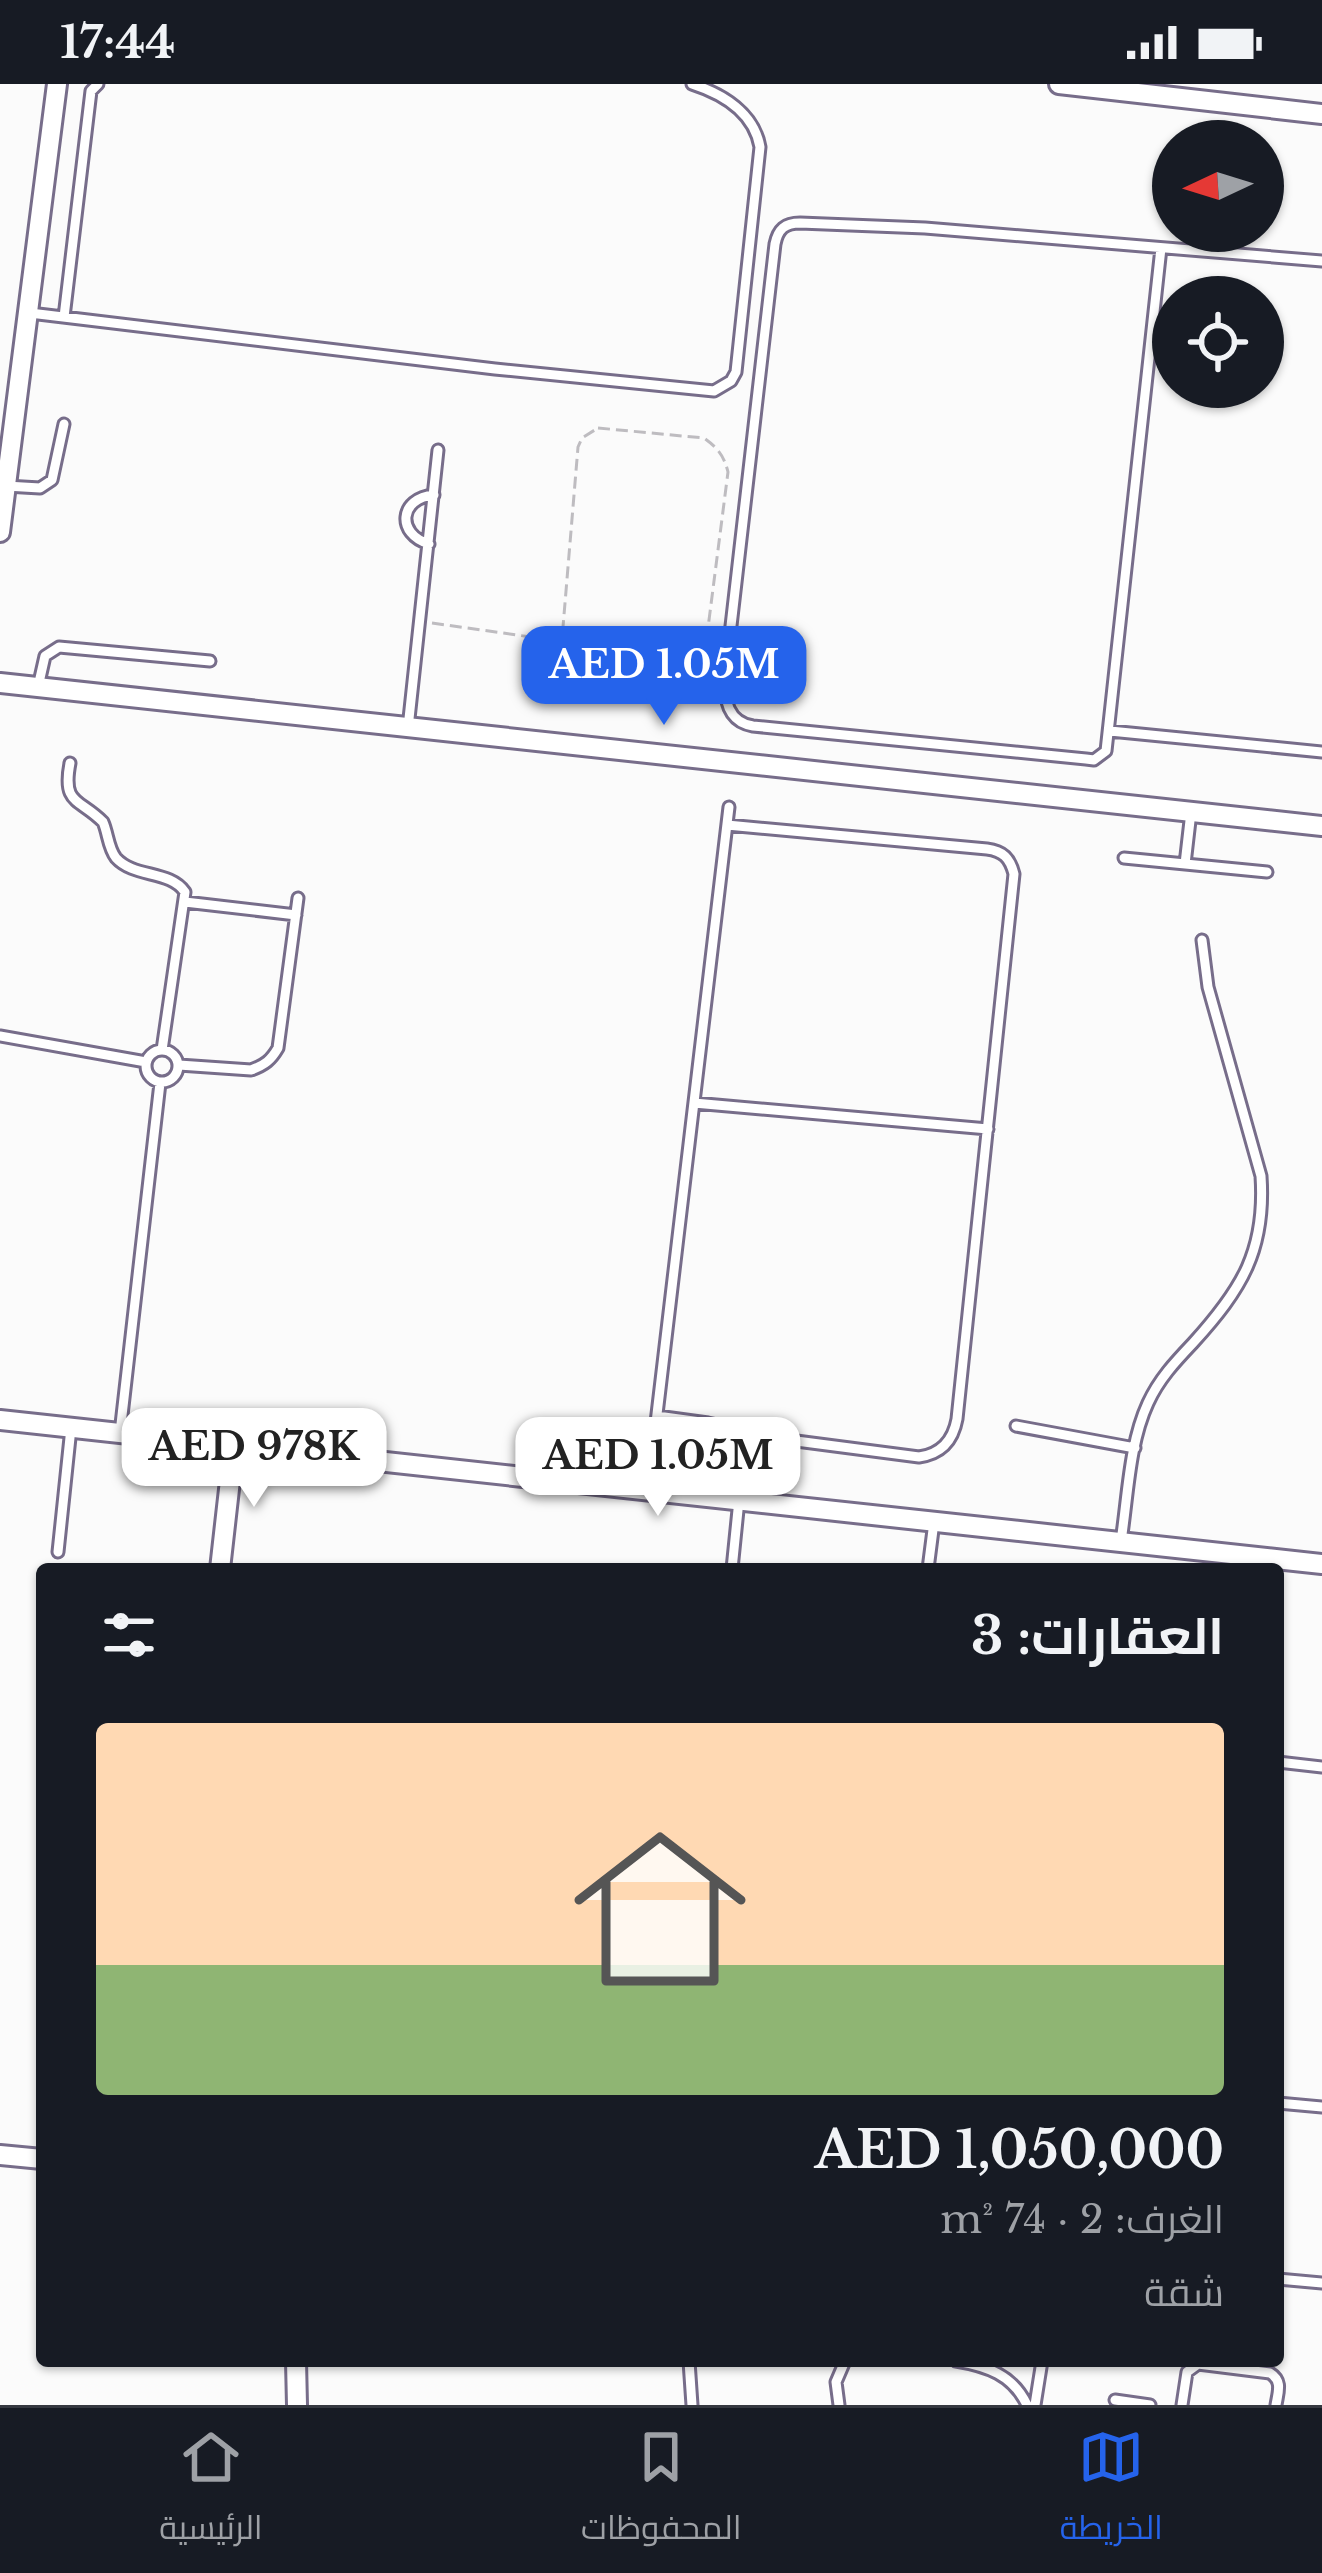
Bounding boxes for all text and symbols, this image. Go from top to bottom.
text: 17:44 [60,14,175,70]
north arrow [1152,120,1284,252]
map controls [1152,120,1284,408]
button: locate [1152,276,1284,408]
pin: AED 1.05M [527,626,801,728]
text: AED 1.05M [548,640,780,689]
pin: AED 978K [130,1408,378,1510]
pin: AED 1.05M [521,1417,795,1519]
text: AED 978K [149,1422,359,1471]
text: AED 1.05M [542,1431,774,1480]
icon: filters [96,1602,162,1668]
text: العقارات: 3 [971,1605,1224,1668]
icon: home [552,1801,768,2017]
text: AED 1,050,000 [815,2119,1224,2182]
text: الغرف: 2 · 74 m² [940,2195,1224,2244]
text: شقة [1144,2268,1224,2317]
tab: الرئيسية [159,2424,263,2558]
tab: المحفوظات [581,2424,742,2558]
tab: الخريطة [1060,2424,1163,2558]

